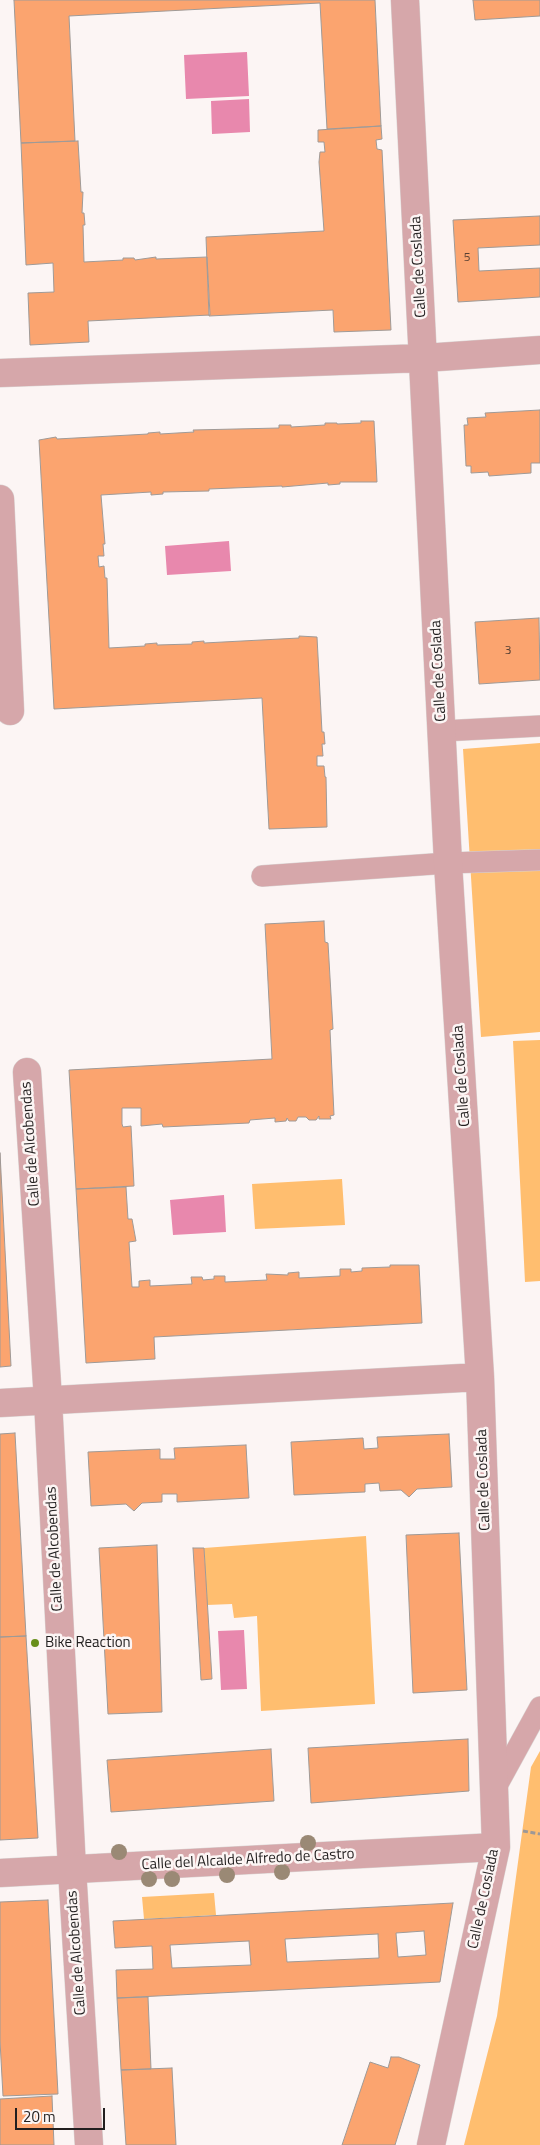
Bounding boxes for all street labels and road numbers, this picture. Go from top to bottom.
street label: Calle de Coslada [407,216,431,318]
street label: Calle de Coslada [427,620,451,722]
street label: Calle de Coslada [449,1025,475,1127]
street label: Calle de Alcobendas [18,1081,44,1207]
street label: Calle de Coslada [473,1429,495,1531]
street label: Calle de Alcobendas [43,1486,67,1612]
street label: Calle del Alcalde Alfredo de Castro [141,1845,355,1875]
street label: Calle de Coslada [465,1847,503,1951]
street label: Calle de Alcobendas [64,1890,90,2016]

